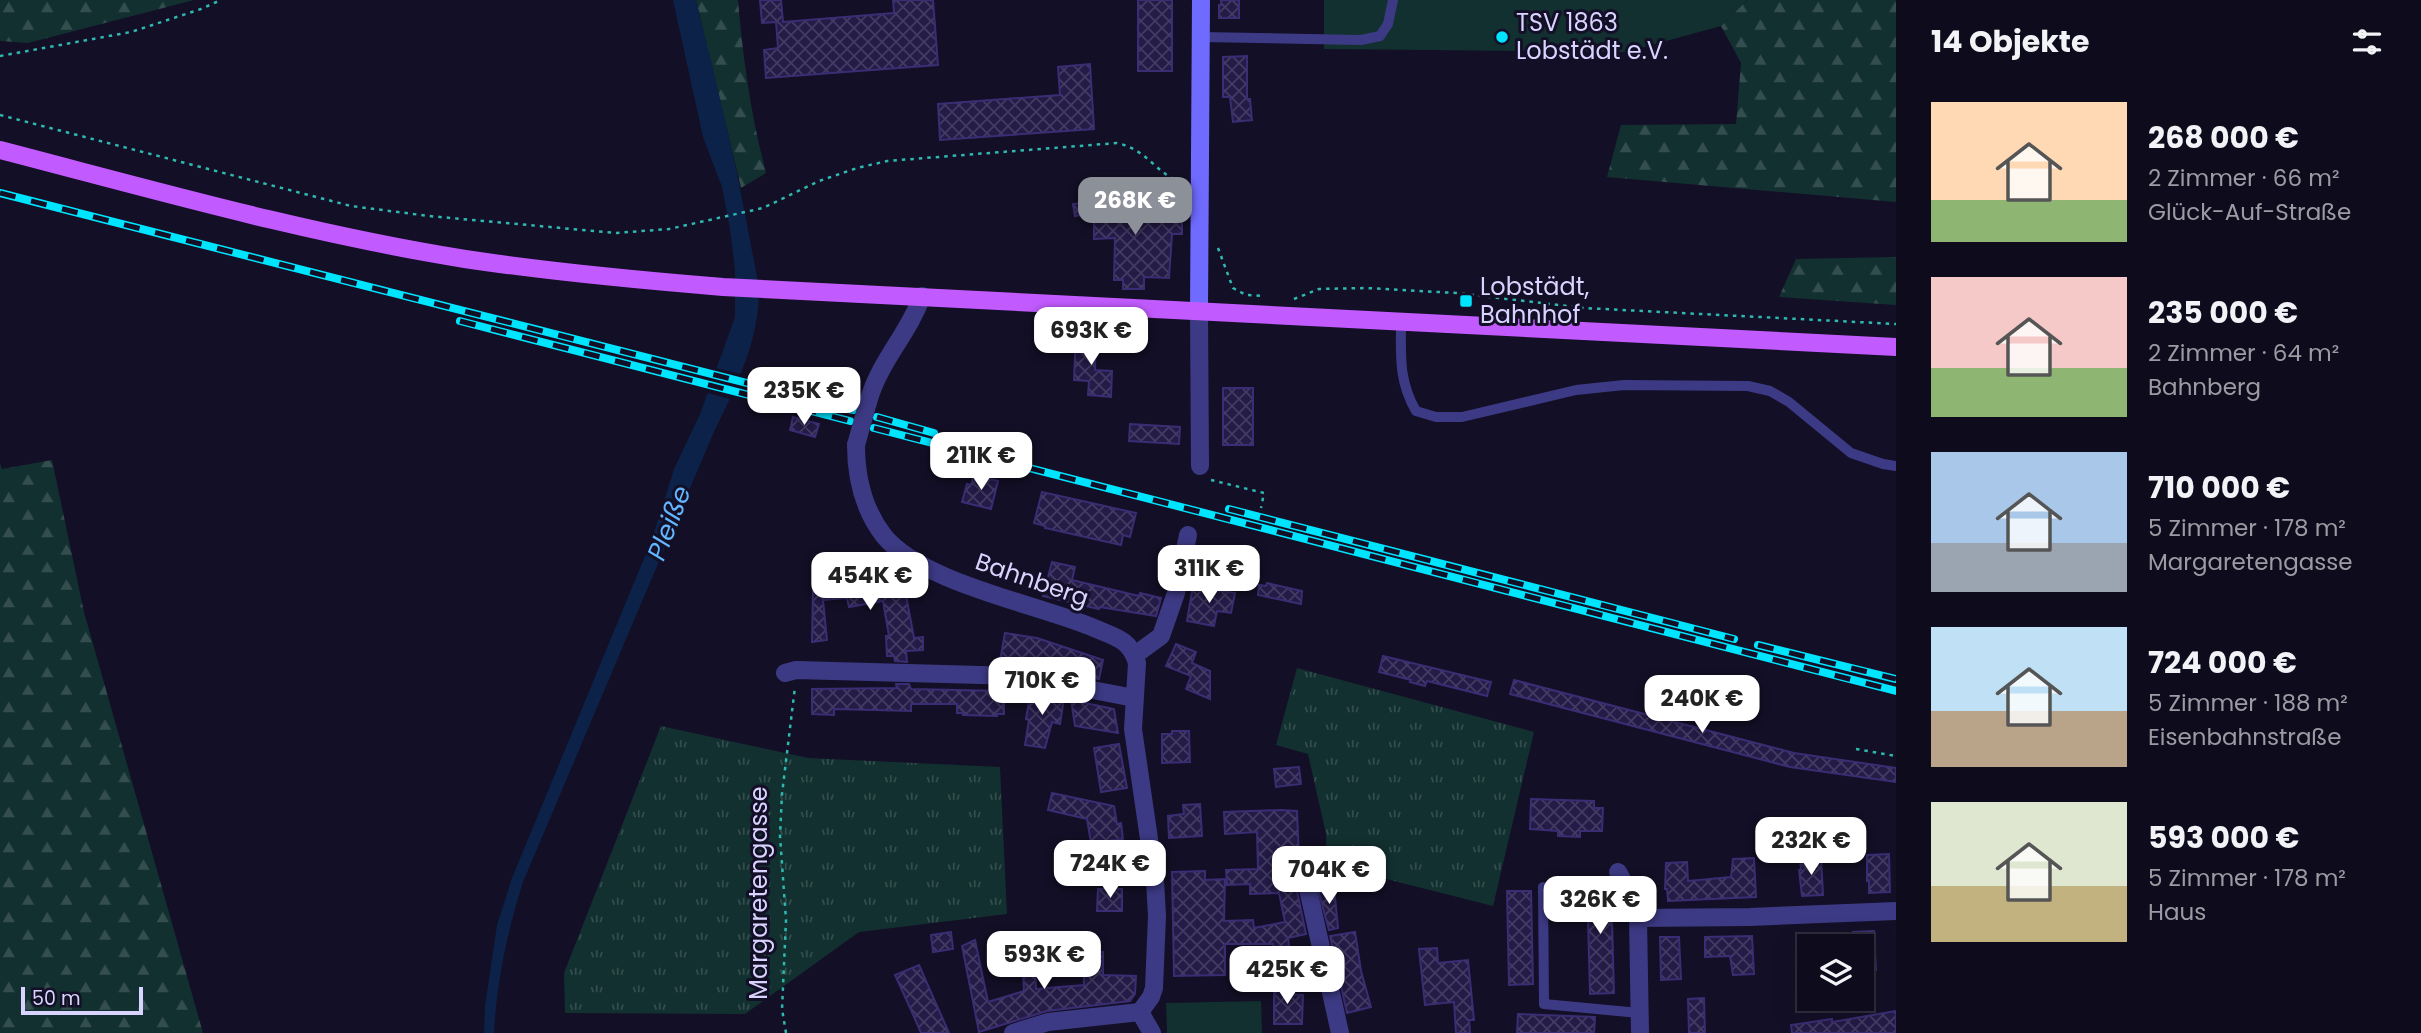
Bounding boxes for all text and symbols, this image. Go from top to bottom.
place label: TSV 1863 Lobstädt e.V. [1516,6,1668,67]
text: 14 Objekte [1931,20,2089,63]
icon: filters [2348,23,2386,61]
marker: TSV 1863 Lobstädt e.V. [1494,29,1510,45]
text: 268 000 € [2148,116,2299,159]
icon: home [1987,130,2071,214]
text: 2 Zimmer · 66 m² [2148,162,2339,194]
pin: 268K € [1078,177,1192,237]
text: 268K € [1094,184,1176,216]
text: Glück-Auf-Straße [2148,196,2351,228]
place label: Lobstädt, Bahnhof [1480,270,1589,331]
text: 235 000 € [2148,291,2298,334]
marker: Lobstädt, Bahnhof [1458,293,1474,309]
icon: home [1987,305,2071,389]
pin: 693K € [1034,308,1148,367]
text: 693K € [1050,314,1132,346]
text: 2 Zimmer · 64 m² [2148,337,2339,369]
pin: 235K € [747,368,861,427]
text: Bahnberg [2148,371,2261,403]
text: 235K € [763,374,845,406]
pin: 211K € [924,433,1038,492]
text: 211K € [946,439,1016,471]
text: 710 000 € [2148,466,2290,509]
water label: Pleiße [638,480,700,566]
icon: home [1987,480,2071,564]
text: 5 Zimmer · 178 m² [2148,512,2346,544]
street label: Bahnberg [971,545,1093,614]
pin: 311K € [1152,546,1266,605]
text: Margaretengasse [2148,546,2353,578]
pin: 454K € [813,552,927,612]
text: 311K € [1174,552,1244,584]
text: 454K € [827,559,913,591]
text: 724 000 € [2148,641,2297,684]
icon: home [1987,655,2071,739]
pin: 710K € [985,658,1099,717]
text: 710K € [1004,664,1080,696]
pin: 240K € [1645,676,1759,735]
text: 240K € [1661,682,1743,714]
text: 5 Zimmer · 188 m² [2148,687,2348,719]
text: Eisenbahnstraße [2148,721,2341,753]
street label: Margaretengasse [742,786,775,1000]
text: 593 000 € [2148,816,2299,859]
pin: 232K € [1754,818,1868,877]
text: 232K € [1771,824,1851,856]
icon: home [1987,830,2071,914]
pin: 724K € [1053,841,1167,900]
pin: 704K € [1272,846,1386,906]
text: 724K € [1070,847,1150,879]
text: 704K € [1288,853,1370,885]
text: 5 Zimmer · 178 m² [2148,862,2346,894]
pin: 326K € [1543,876,1657,936]
text: 326K € [1560,883,1640,915]
text: Haus [2148,896,2206,928]
pin: 593K € [987,932,1101,991]
map controls [1797,934,1874,1011]
button: layers [1797,934,1874,1011]
text: 593K € [1003,938,1085,970]
pin: 425K € [1230,946,1344,1006]
text: 425K € [1246,953,1328,985]
scale bar [21,984,144,1016]
text: 50 m [32,985,81,1012]

